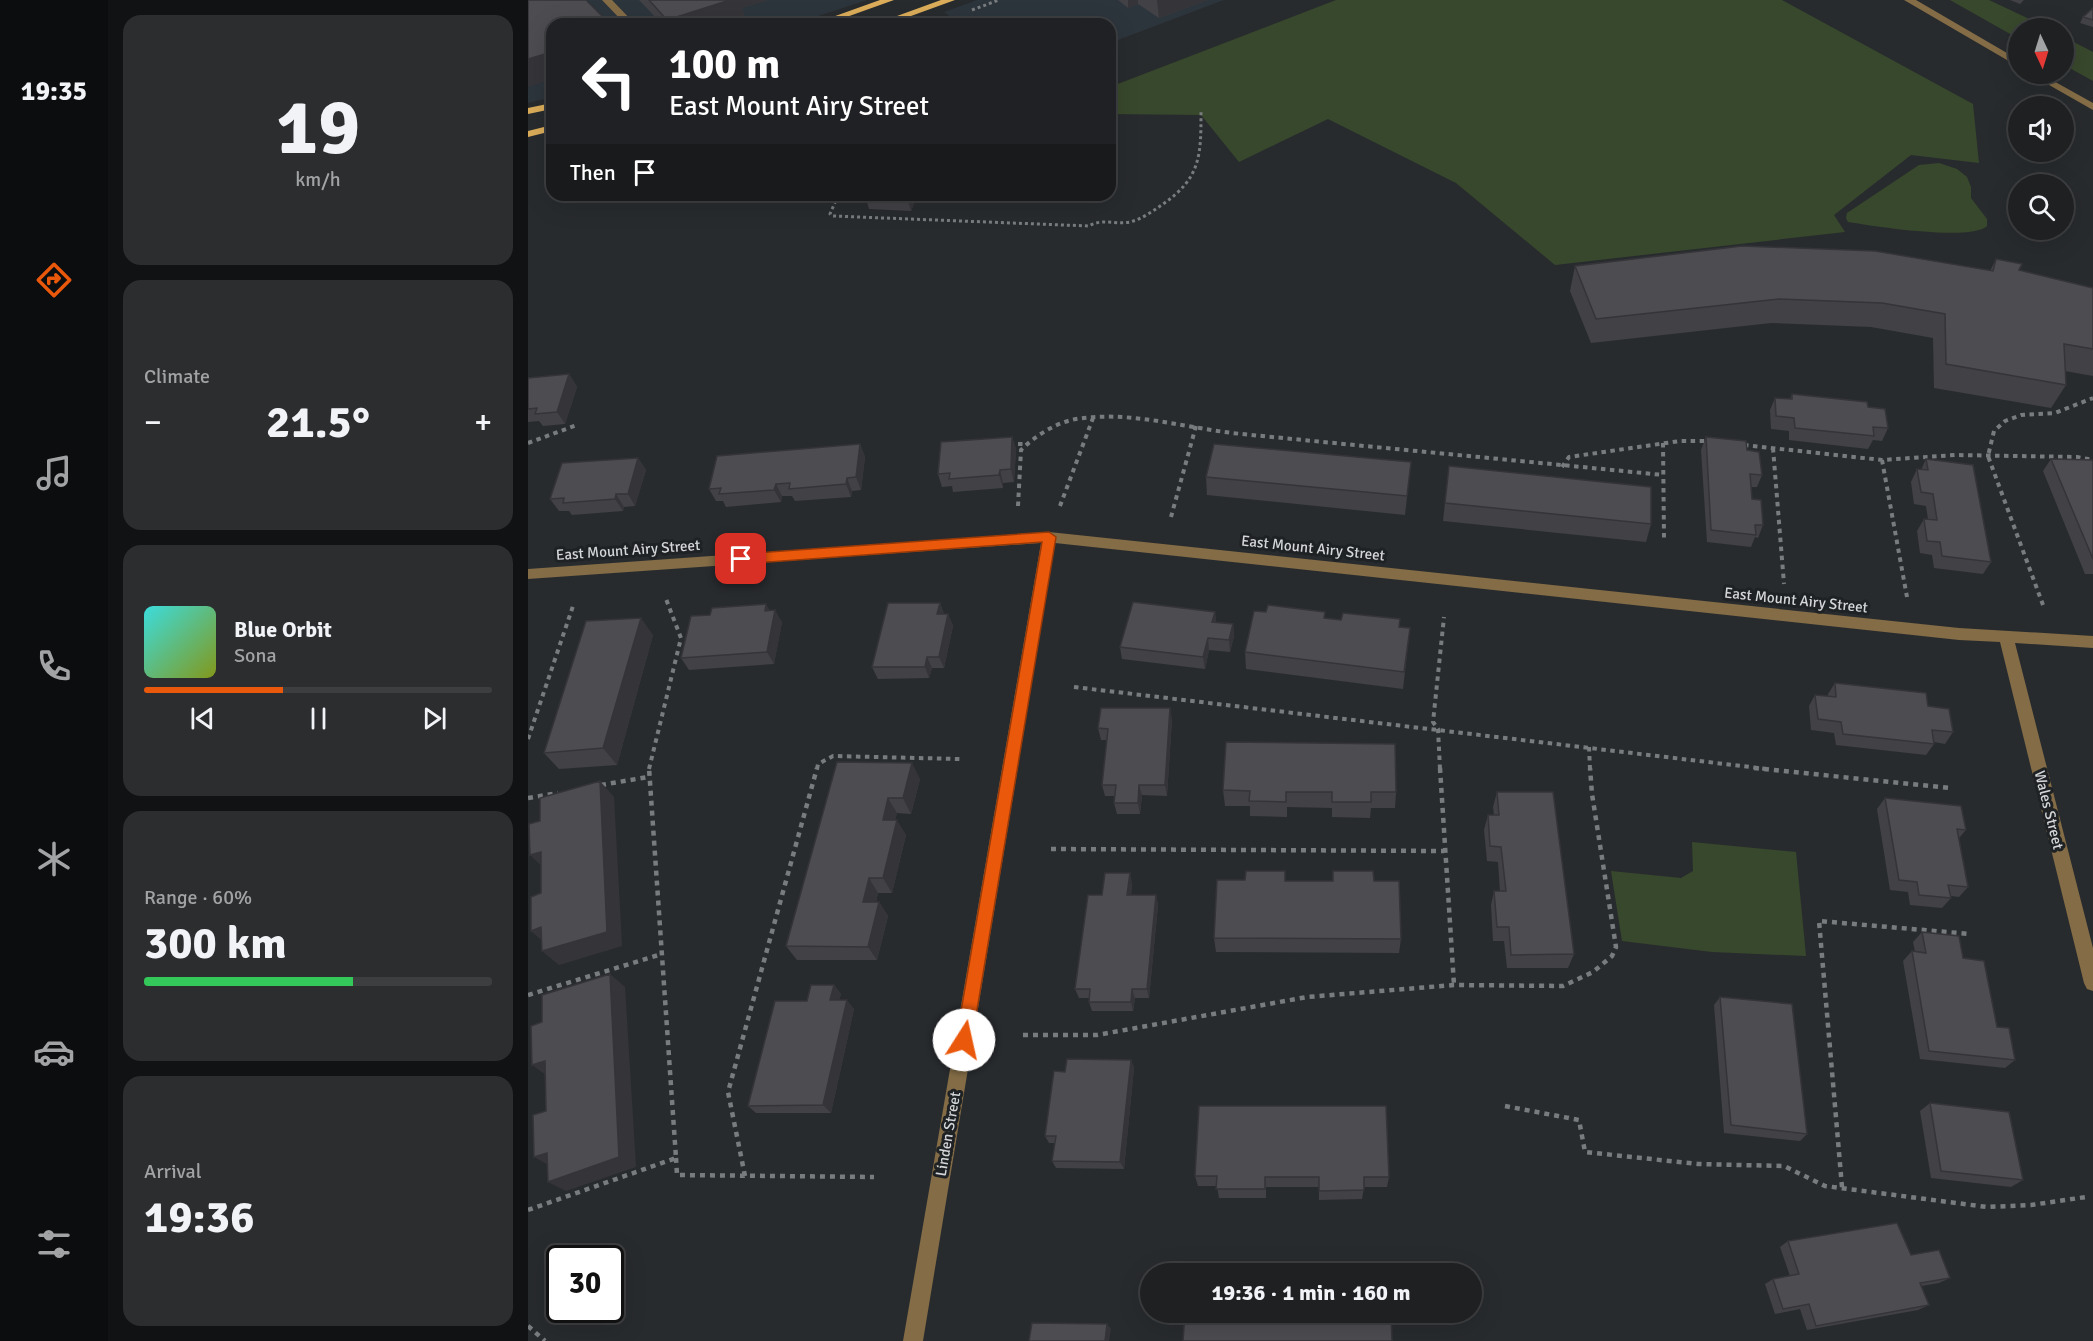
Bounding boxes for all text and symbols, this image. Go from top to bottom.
north arrow [2008,18,2074,84]
map controls [2008,18,2074,240]
text: 100 m [669,39,780,90]
icon: left [570,42,648,120]
text: 19:35 [21,75,87,108]
text: 19 [276,80,360,176]
text: East Mount Airy Street [669,90,929,123]
button: sound [2008,96,2074,162]
icon: arrive [628,156,661,189]
text: Then [570,159,616,186]
text: km/h [295,167,341,192]
button: search [2008,174,2074,240]
icon: directions [33,259,75,301]
text: Climate [144,364,210,389]
text: 21.5° [266,395,370,450]
text: − [144,402,162,443]
text: + [474,402,492,443]
icon: music [33,452,75,494]
street label: East Mount Airy Street [1240,531,1386,565]
pin [715,533,766,584]
street label: East Mount Airy Street [555,536,701,564]
icon: arrive [724,542,757,575]
street label: East Mount Airy Street [1723,583,1869,617]
text: Blue Orbit [234,616,332,643]
text: Sona [234,643,277,668]
icon: phone [33,645,75,687]
icon: previous [186,702,219,735]
icon: pause [302,702,335,735]
icon: next [418,702,451,735]
street label: Wales Street [2031,769,2067,851]
icon: climate [33,838,75,880]
text: Range · 60% [144,885,252,910]
text: 300 km [144,916,287,971]
position arrow [932,1008,996,1072]
icon: car [33,1031,75,1073]
street label: Linden Street [932,1090,964,1178]
text: Arrival [144,1159,202,1184]
text: 19:36 [144,1190,254,1245]
icon: filters [33,1223,75,1265]
speed limit sign: 30 [546,1245,624,1323]
text: 19:36 · 1 min · 160 m [1211,1279,1411,1306]

